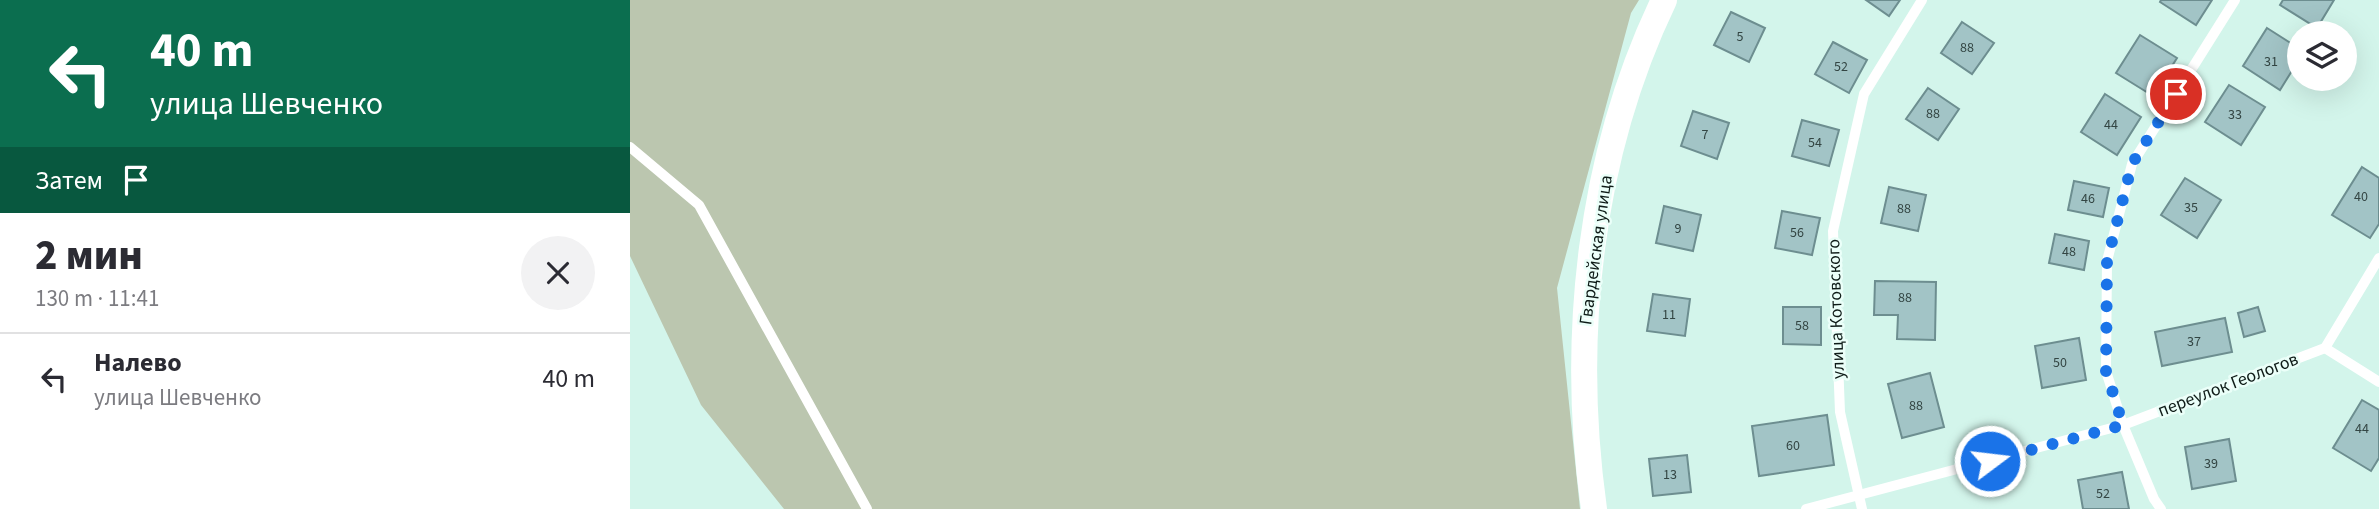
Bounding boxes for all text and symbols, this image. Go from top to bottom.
text: 40 m [150,16,254,86]
map controls [2287,21,2357,91]
button: layers [2287,21,2357,91]
house number: 5 [1737,27,1744,47]
icon: left [35,28,126,119]
house number: 88 [1960,38,1974,58]
house number: 31 [2264,52,2278,72]
house number: 52 [1834,57,1848,77]
pin [2146,64,2206,124]
icon: arrive [2157,75,2195,113]
text: улица Шевченко [150,81,383,127]
house number: 88 [1926,104,1940,124]
house number: 33 [2228,105,2242,125]
house number: 44 [2104,115,2118,135]
house number: 7 [1702,125,1709,145]
house number: 54 [1808,133,1822,153]
icon: arrive [117,161,155,199]
text: Затем [35,162,103,199]
street label: Гвардейская улица [1573,174,1619,326]
house number: 40 [2354,187,2368,207]
house number: 46 [2081,189,2095,209]
house number: 35 [2184,198,2198,218]
house number: 88 [1897,199,1911,219]
house number: 9 [1675,219,1682,239]
house number: 56 [1790,223,1804,243]
text: 2 мин [35,226,143,286]
button: close [521,236,595,310]
street label: улица Котовского [1821,238,1851,380]
house number: 48 [2062,242,2076,262]
text: 130 m · 11:41 [35,282,159,315]
house number: 88 [1898,288,1912,308]
house number: 11 [1662,305,1676,325]
house number: 58 [1795,316,1809,336]
house number: 37 [2187,332,2201,352]
text: Налево [94,344,182,381]
street label: переулок Геологов [2154,347,2302,423]
house number: 50 [2053,353,2067,373]
icon: left [35,360,73,398]
text: 40 m [542,360,595,397]
text: улица Шевченко [94,381,262,414]
house number: 88 [1909,396,1923,416]
house number: 44 [2355,419,2369,439]
position arrow [1953,424,2027,498]
house number: 60 [1786,436,1800,456]
house number: 39 [2204,454,2218,474]
house number: 13 [1663,465,1677,485]
house number: 52 [2096,484,2110,504]

